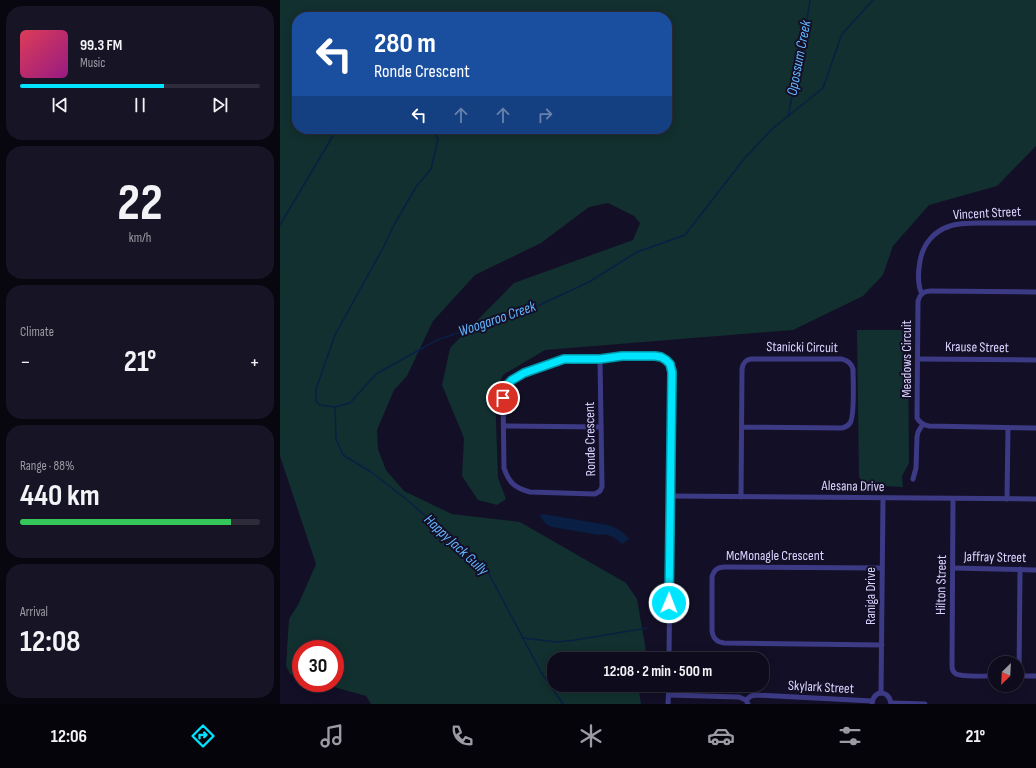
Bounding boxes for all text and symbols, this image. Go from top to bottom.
water label: Opossum Creek [782,18,816,97]
text: 280 m [374,27,436,60]
icon: left [308,28,360,80]
text: 99.3 FM [80,36,122,55]
text: Music [80,55,105,71]
text: Ronde Crescent [374,61,470,82]
icon: previous [49,94,71,116]
icon: pause [129,94,151,116]
icon: next [209,94,231,116]
icon: left [408,104,430,126]
icon: ahead [450,104,472,126]
icon: ahead [492,104,514,126]
icon: right [534,104,556,126]
text: 22 [117,172,163,235]
street label: Vincent Street [953,203,1021,223]
text: km/h [129,230,151,246]
water label: Woogaroo Creek [456,297,539,341]
street label: Meadows Circuit [898,320,915,398]
text: Climate [20,324,54,340]
street label: Stanicki Circuit [766,338,838,356]
street label: Krause Street [945,338,1009,356]
text: 21° [124,344,156,380]
text: − [20,349,31,376]
text: + [249,349,260,376]
pin [486,381,520,415]
icon: arrive [492,387,514,409]
street label: Ronde Crescent [581,402,599,476]
text: Range · 88% [20,458,74,474]
street label: Alesana Drive [820,477,885,495]
text: 440 km [20,478,100,514]
water label: Happy Jack Gully [420,510,493,581]
street label: McMonagle Crescent [726,547,824,564]
street label: Jaffray Street [963,548,1026,566]
street label: Hilton Street [932,555,950,615]
street label: Raniga Drive [862,567,879,625]
position arrow [648,582,690,624]
text: Arrival [20,604,48,620]
text: 12:08 [20,624,80,660]
speed limit sign: 30 [292,640,344,692]
north arrow [988,656,1024,692]
map controls [988,656,1024,692]
text: 12:08 · 2 min · 500 m [604,662,712,681]
street label: Skylark Street [788,677,854,697]
icon: directions [189,722,217,750]
icon: music [318,722,346,750]
icon: phone [448,722,476,750]
icon: climate [577,722,605,750]
icon: car [707,722,735,750]
icon: filters [836,722,864,750]
text: 12:06 [51,726,87,747]
text: 21° [966,726,985,747]

